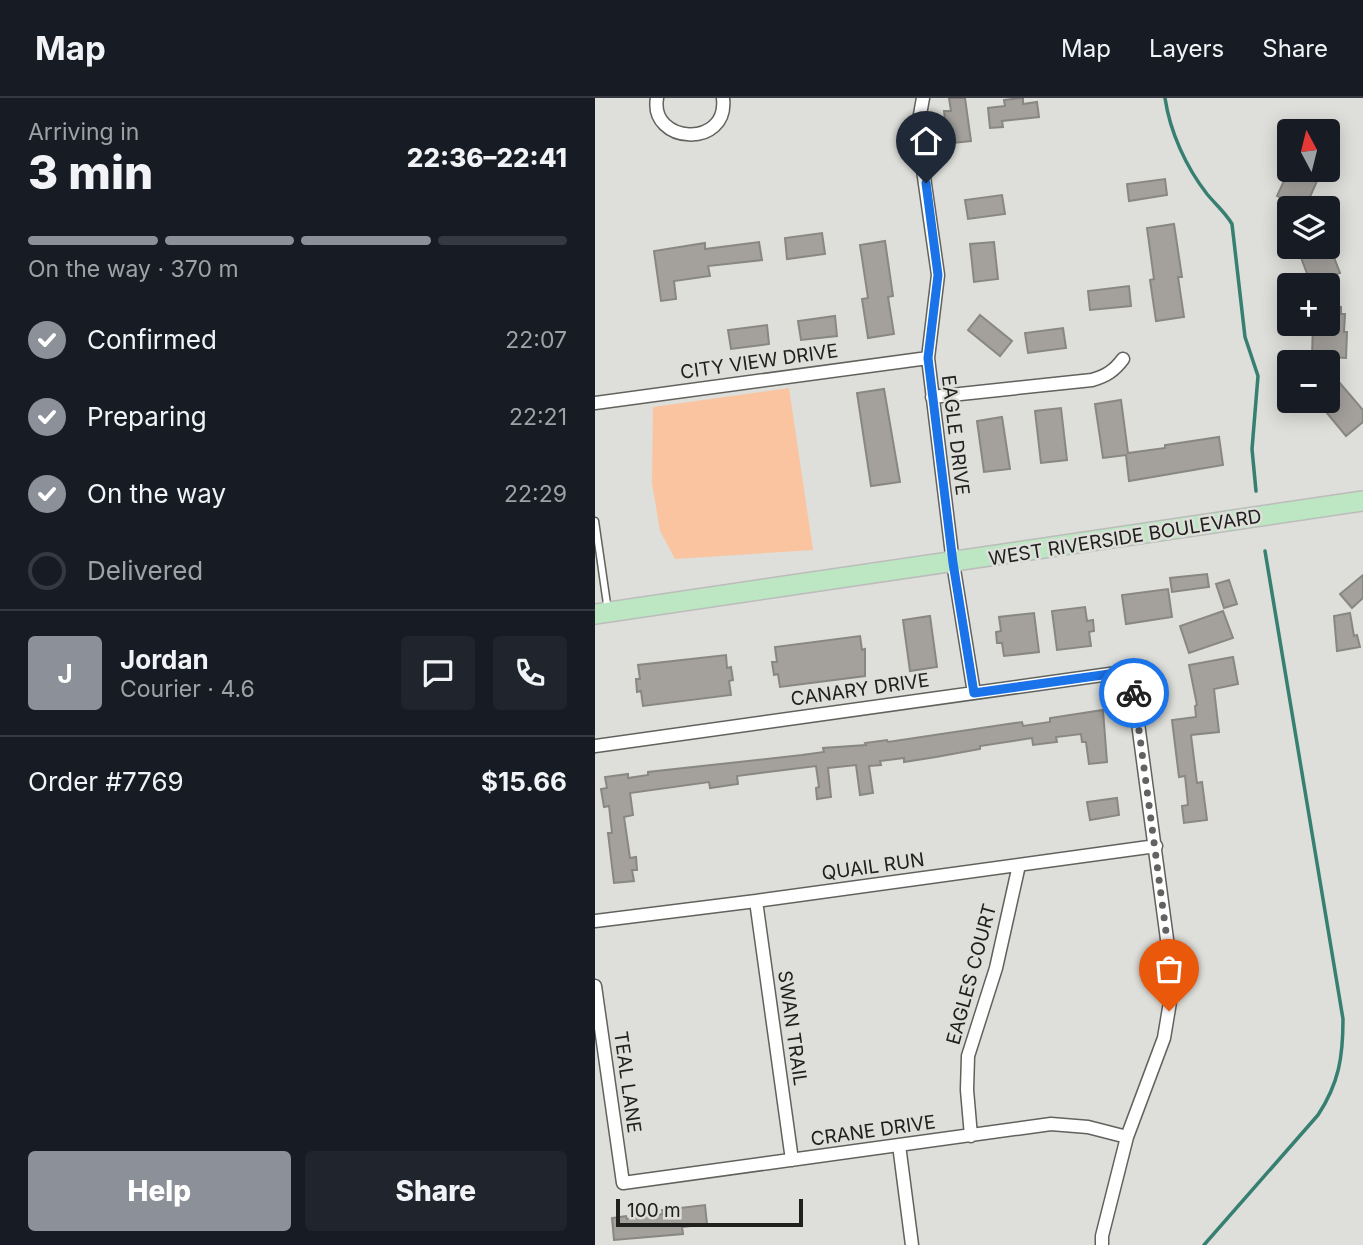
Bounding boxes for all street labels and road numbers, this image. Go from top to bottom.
street label: CITY VIEW DRIVE [679,339,839,384]
street label: EAGLE DRIVE [937,374,974,497]
street label: WEST RIVERSIDE BOULEVARD [987,505,1263,570]
street label: CANARY DRIVE [789,668,931,711]
street label: QUAIL RUN [820,848,926,885]
street label: EAGLES COURT [942,901,1001,1047]
street label: SWAN TRAIL [773,969,812,1087]
street label: TEAL LANE [609,1030,646,1134]
street label: CRANE DRIVE [809,1110,937,1151]

